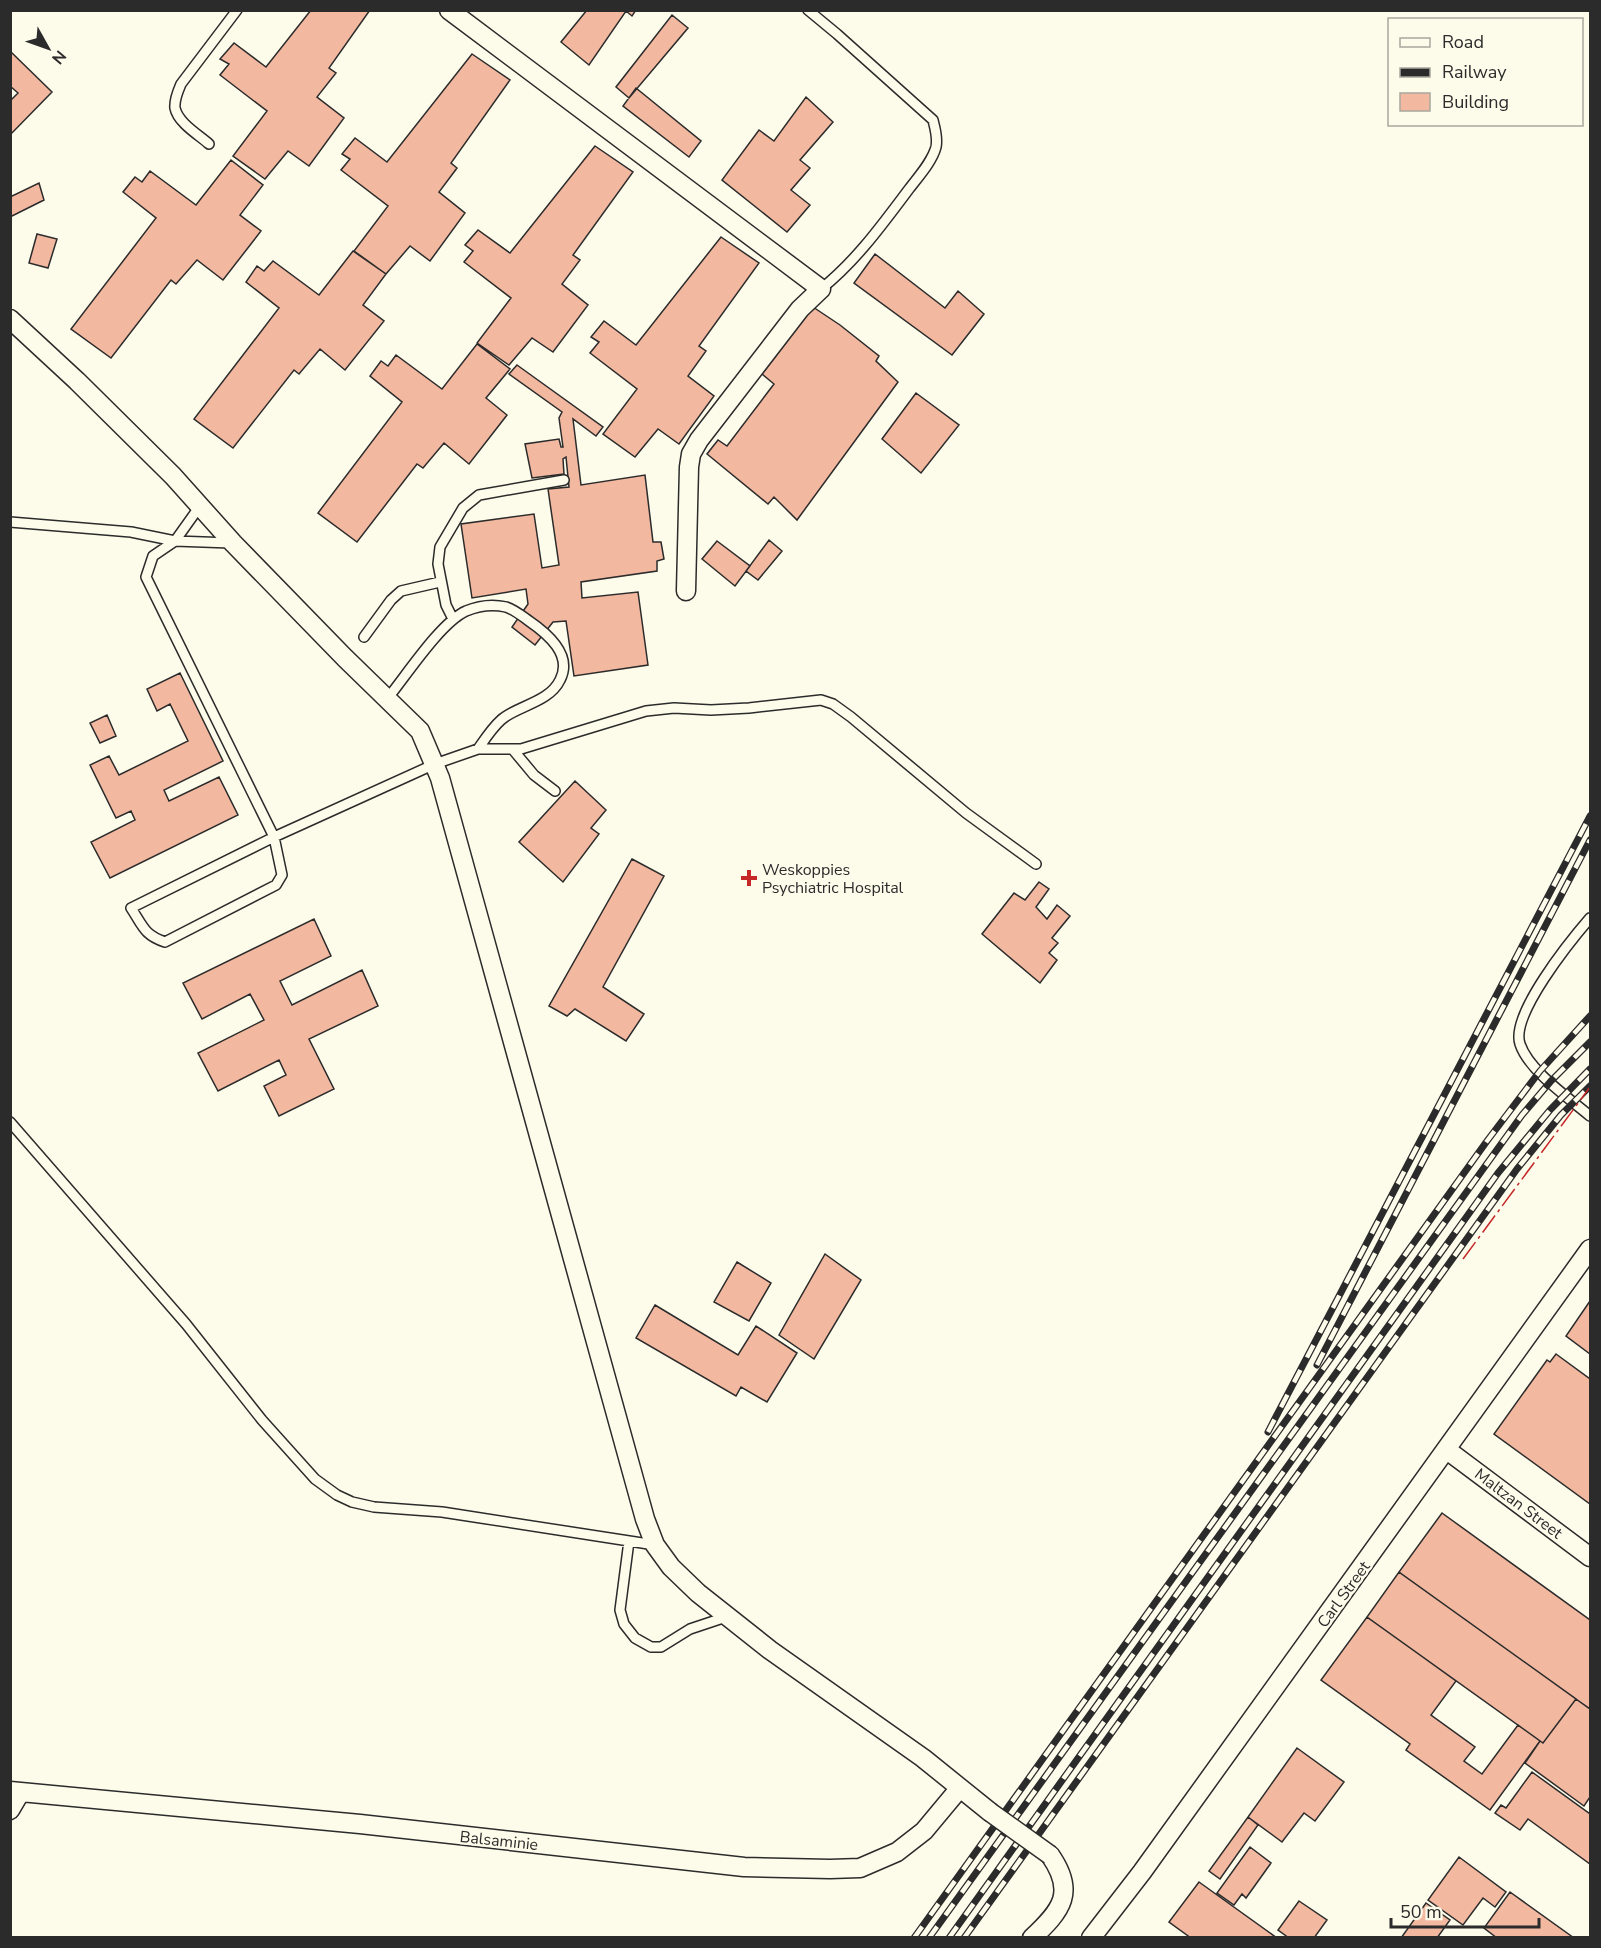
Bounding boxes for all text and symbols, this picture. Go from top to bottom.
north arrow [18,18,78,78]
legend [1388,18,1583,126]
text: Road [1442,30,1484,54]
text: N [46,45,71,69]
text: Railway [1442,60,1507,84]
text: Building [1442,90,1509,114]
place label: Weskoppies Psychiatric Hospital [762,859,904,899]
marker: Weskoppies Psychiatric Hospital [740,869,758,887]
street label: Maltzan Street [1470,1463,1567,1544]
street label: Carl Street [1312,1557,1376,1632]
street label: Balsaminie [459,1826,539,1856]
scale bar [1391,1891,1540,1929]
text: 50 m [1400,1900,1442,1924]

